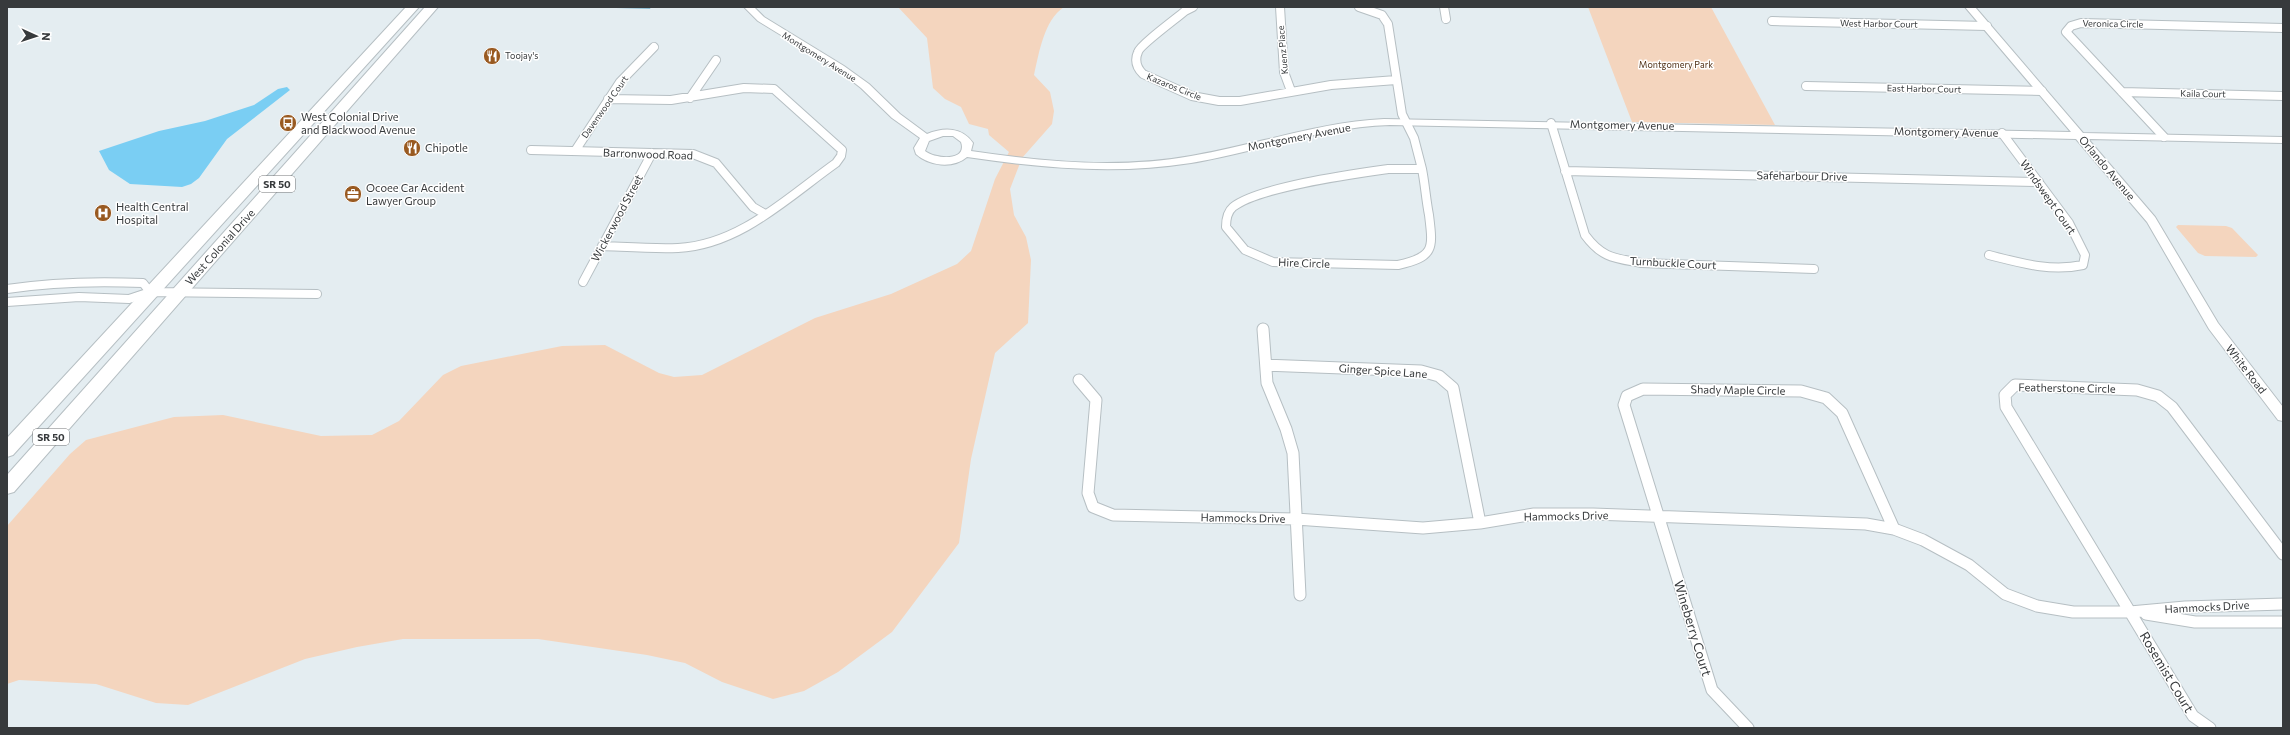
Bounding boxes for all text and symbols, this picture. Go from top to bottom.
north arrow [16,16,56,56]
street label: West Harbor Court [1840,17,1918,30]
street label: Veronica Circle [2082,17,2144,30]
street label: Kuenz Place [1275,25,1290,75]
street label: Montgomery Avenue [780,29,859,84]
text: N [40,32,53,41]
restaurant icon: Toojay's [482,46,502,66]
place label: Toojay's [505,50,538,61]
park label: Montgomery Park [1639,59,1713,70]
street label: Kazaros Circle [1145,71,1203,103]
street label: Davenwood Court [579,73,631,140]
street label: East Harbor Court [1887,82,1962,95]
street label: Kaila Court [2180,88,2226,99]
place label: West Colonial Drive and Blackwood Avenue [301,110,416,136]
bus stop icon: West Colonial Drive and Blackwood Avenue [278,113,298,133]
street label: Montgomery Avenue [1570,117,1675,132]
street label: Montgomery Avenue [1246,120,1352,153]
street label: Montgomery Avenue [1894,124,1999,139]
street label: Orlando Avenue [2077,133,2138,203]
restaurant icon: Chipotle [402,138,422,158]
place label: Chipotle [425,141,468,154]
street label: Barronwood Road [603,145,693,162]
street label: Windswept Court [2018,157,2079,237]
street label: Safeharbour Drive [1756,168,1848,183]
street label: Wickerwood Street [588,172,645,264]
road number: SR 50 [259,176,295,192]
place label: Ocoee Car Accident Lawyer Group [366,181,465,207]
office icon: Ocoee Car Accident Lawyer Group [343,184,363,204]
place label: Health Central Hospital [116,200,189,226]
hospital icon: Health Central Hospital [93,203,113,223]
street label: West Colonial Drive [182,206,257,287]
street label: Turnbuckle Court [1629,254,1717,271]
street label: Hire Circle [1278,255,1330,270]
street label: White Road [2223,342,2269,396]
street label: Ginger Spice Lane [1338,361,1428,380]
street label: Featherstone Circle [2018,380,2116,395]
street label: Shady Maple Circle [1691,382,1786,397]
road number: SR 50 [33,429,69,445]
street label: Hammocks Drive [1523,508,1609,523]
street label: Hammocks Drive [1200,510,1286,525]
street label: Wineberry Court [1671,578,1715,678]
street label: Hammocks Drive [2164,598,2250,615]
street label: Rosemist Court [2137,629,2197,715]

